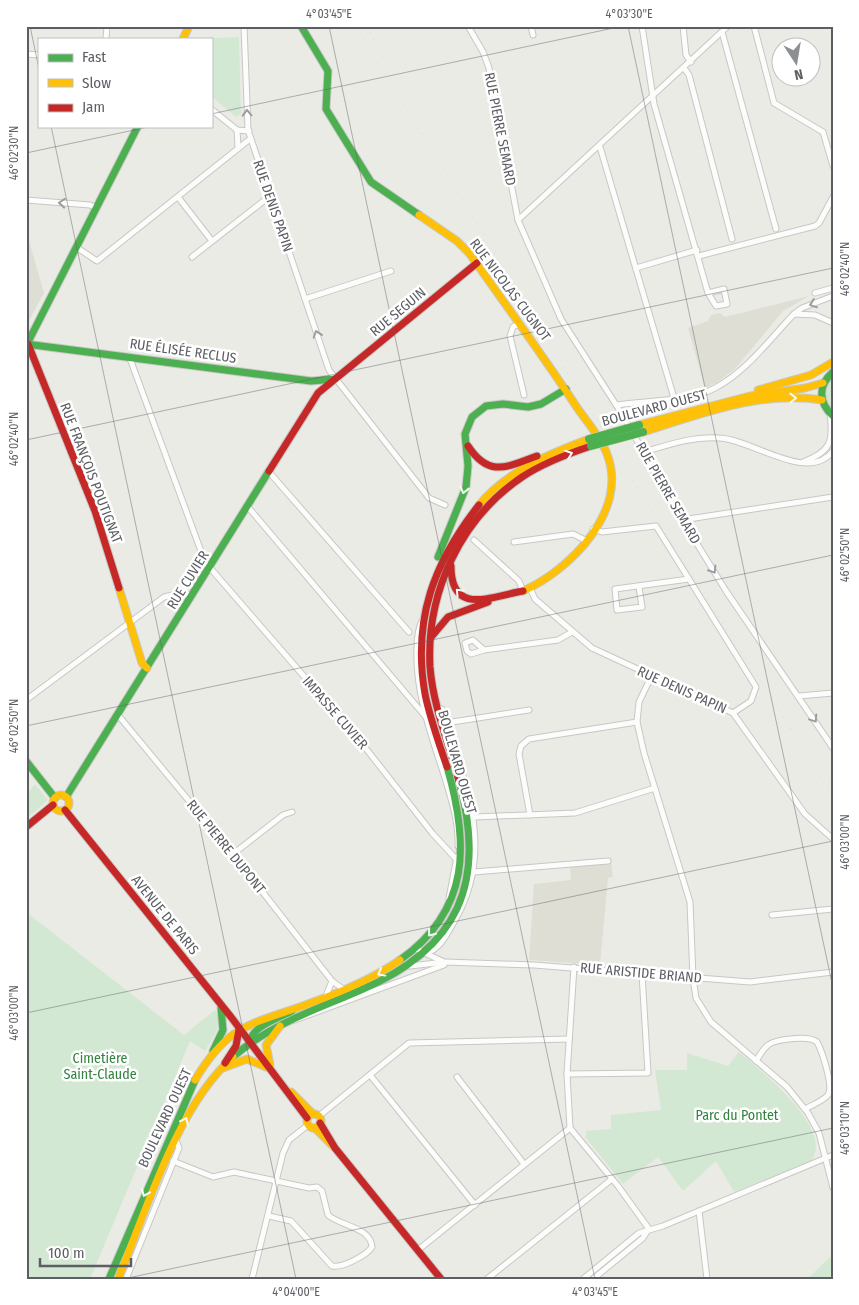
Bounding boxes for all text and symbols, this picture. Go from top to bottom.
text: 4°03'45"E [306,7,352,21]
text: 4°03'30"E [605,7,653,21]
legend [38,38,212,128]
north arrow [772,38,822,88]
text: Fast [82,48,106,66]
text: N [793,65,804,83]
street label: RUE PIERRE SEMARD [481,71,519,187]
text: Slow [82,74,111,92]
text: Jam [82,98,105,116]
one-way arrow [241,109,252,117]
text: 46°02'30"N [7,126,21,180]
street label: RUE DENIS PAPIN [249,158,297,254]
one-way arrow [58,198,66,209]
street label: RUE NICOLAS CUGNOT [466,235,554,345]
text: 46°02'40"N [838,242,852,296]
street label: RUE SEGUIN [367,284,429,340]
one-way arrow [809,298,818,308]
one-way arrow [313,330,323,339]
street label: RUE ÉLISÉE RECLUS [129,334,238,367]
street label: BOULEVARD OUEST [600,386,709,430]
one-way arrow [789,393,797,403]
street label: RUE FRANÇOIS POUTIGNAT [56,400,126,546]
text: 46°02'40"N [7,412,21,466]
street label: RUE PIERRE SEMARD [632,439,704,547]
one-way arrow [564,450,573,460]
one-way arrow [459,485,470,494]
text: 46°02'50"N [838,528,852,582]
street label: RUE CUVIER [163,547,213,612]
one-way arrow [707,564,716,573]
one-way arrow [456,589,465,598]
street label: RUE DENIS PAPIN [635,663,729,717]
street label: IMPASSE CUVIER [299,673,372,753]
text: 46°02'50"N [7,699,21,753]
street label: BOULEVARD OUEST [434,708,480,816]
one-way arrow [807,714,817,723]
street label: RUE PIERRE DUPONT [183,797,269,898]
text: 46°03'00"N [838,814,852,870]
street label: AVENUE DE PARIS [128,872,202,958]
one-way arrow [429,927,437,936]
street label: RUE ARISTIDE BRIAND [579,959,703,987]
one-way arrow [378,966,387,976]
text: 46°03'00"N [7,985,21,1041]
park label: Cimetière Saint-Claude [63,1050,137,1083]
street label: BOULEVARD OUEST [135,1065,196,1170]
text: 46°03'10"N [838,1101,852,1155]
park label: Parc du Pontet [696,1107,779,1124]
one-way arrow [179,1117,189,1126]
one-way arrow [140,1188,151,1197]
scale bar [40,1235,131,1267]
text: 100 m [48,1244,85,1262]
text: 4°04'00"E [272,1285,320,1299]
text: 4°03'45"E [572,1285,618,1299]

